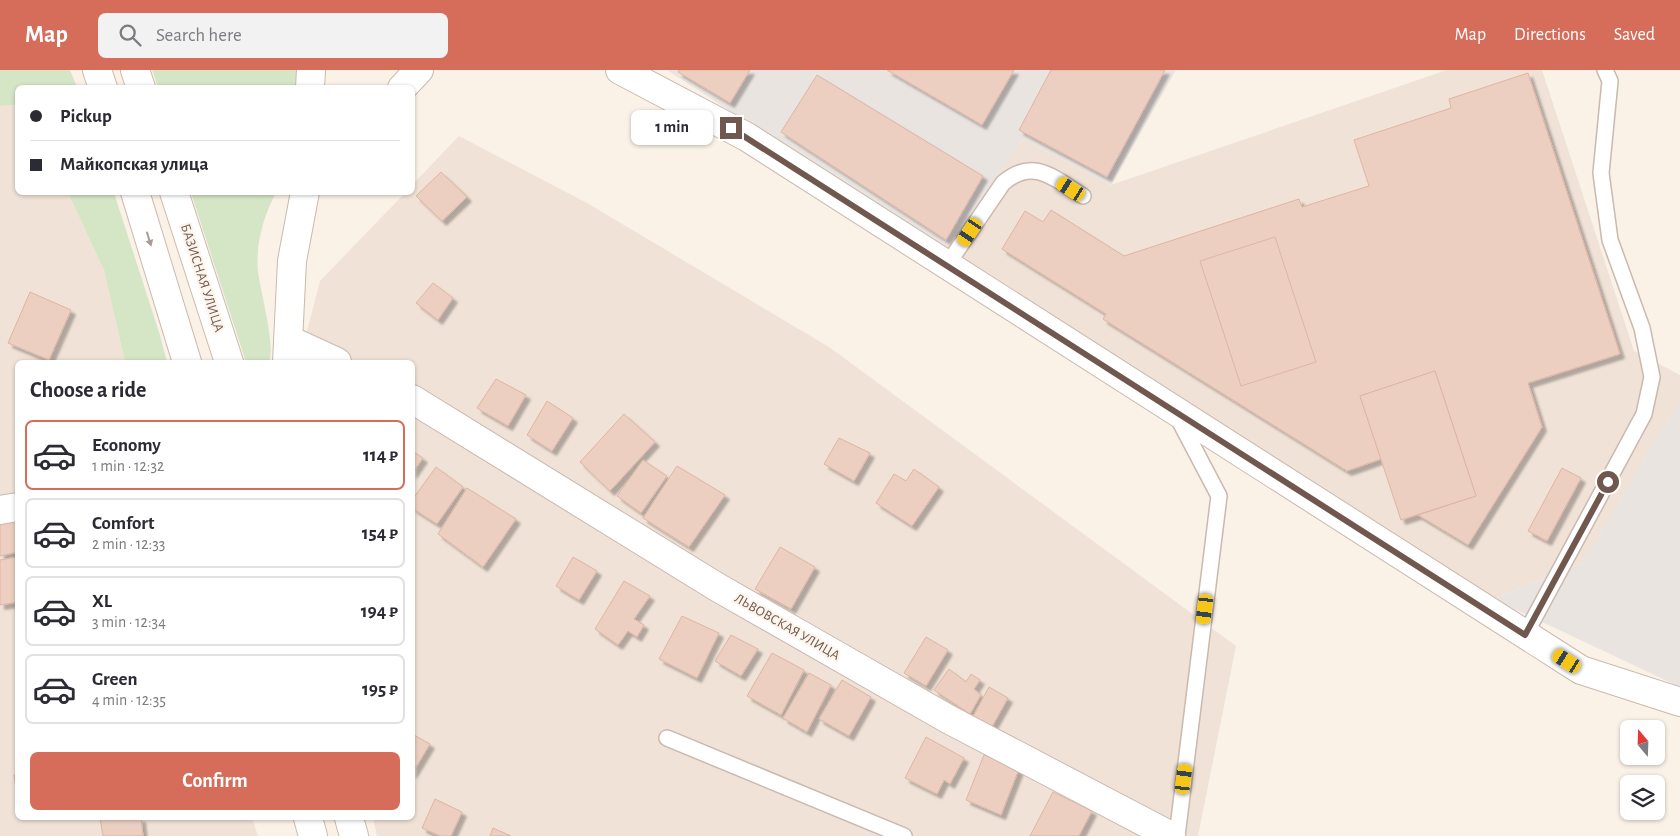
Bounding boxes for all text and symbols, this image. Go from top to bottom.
search box [98,13,448,58]
icon: search [116,21,144,49]
text: Map [25,23,68,47]
text: Search here [156,26,242,45]
text: Map [1455,26,1486,44]
text: Directions [1514,26,1586,44]
text: Saved [1614,26,1655,44]
text: Pickup [60,107,112,126]
callout: 1 min [631,110,714,146]
route end [720,117,742,139]
text: 1 min [655,119,689,135]
text: Майкопская улица [60,155,208,174]
car [1054,175,1087,203]
car [955,215,984,249]
street label: БАЗИСНАЯ УЛИЦА [178,222,226,334]
one-way arrow [146,232,154,247]
text: Choose a ride [30,379,146,401]
icon: car [32,433,77,478]
text: Economy [92,436,161,455]
text: 114 ₽ [363,446,398,465]
text: 1 min · 12:32 [92,458,164,474]
route start [1597,471,1619,493]
icon: car [32,511,77,556]
text: Comfort [92,514,154,533]
text: 154 ₽ [362,524,398,543]
text: 2 min · 12:33 [92,536,165,552]
icon: car [32,589,77,634]
street label: ЛЬВОВСКАЯ УЛИЦА [732,591,842,663]
text: XL [92,592,112,611]
car [1195,593,1214,625]
text: 194 ₽ [361,602,398,621]
text: 3 min · 12:34 [92,614,166,630]
car [1550,647,1583,675]
icon: car [32,667,77,712]
text: Green [92,670,138,689]
text: 195 ₽ [362,680,398,699]
text: 4 min · 12:35 [92,692,166,708]
north arrow [1620,720,1665,765]
map controls [1620,720,1665,820]
button: Confirm [30,752,400,810]
car [1174,763,1193,795]
button: layers [1620,775,1665,820]

